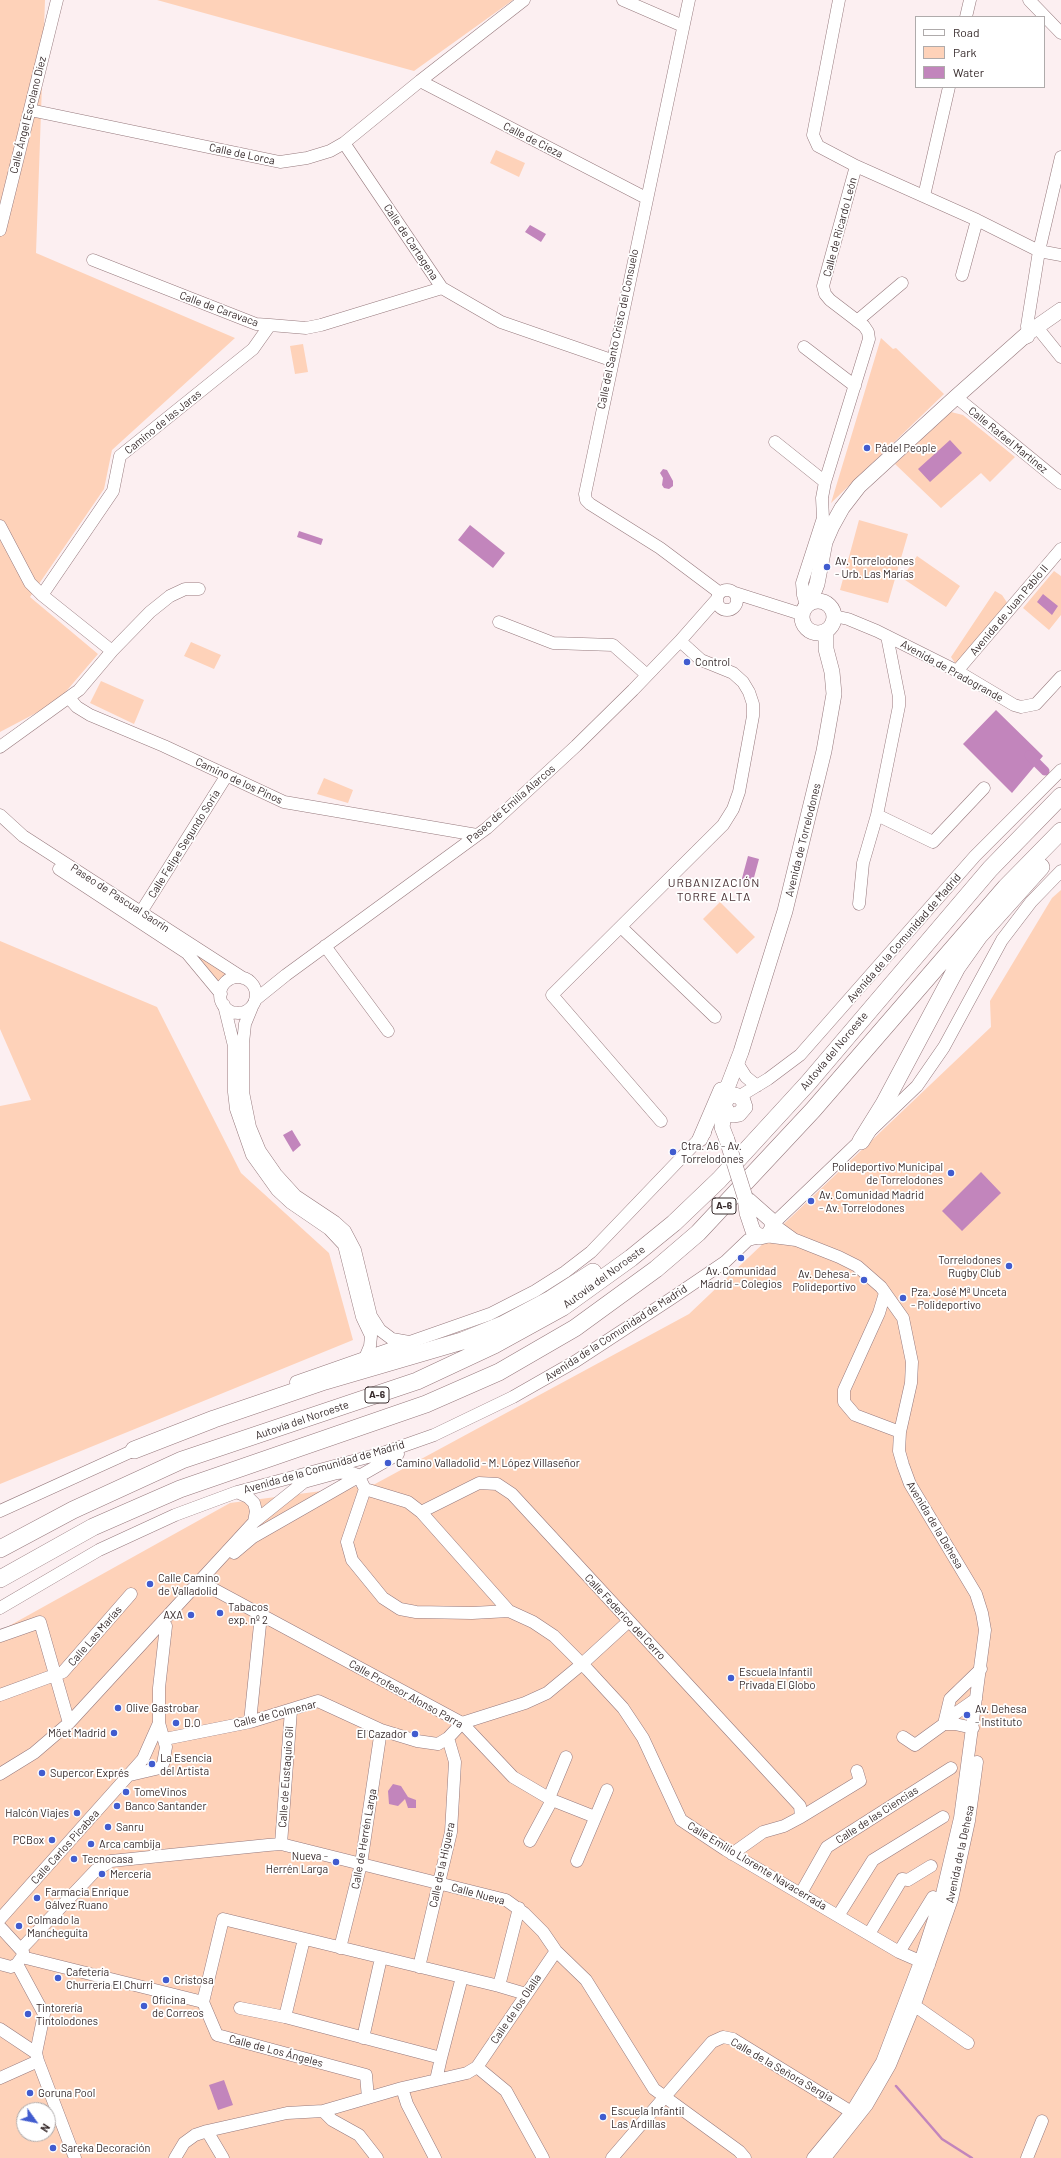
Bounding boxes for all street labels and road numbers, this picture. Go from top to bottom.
street label: Calle Ángel Escolano Díez [7,55,49,175]
street label: Calle de Cieza [501,119,565,161]
street label: Calle de Lorca [208,141,276,167]
street label: Calle de Ricardo León [820,176,860,278]
street label: Calle de Cartagena [381,202,441,282]
street label: Calle del Santo Cristo del Consuelo [595,248,641,410]
street label: Calle de Caravaca [178,289,260,329]
street label: Camino de las Jaras [122,387,204,457]
street label: Calle Rafael Martínez [966,404,1050,476]
street label: Avenida de Juan Pablo II [967,562,1051,658]
street label: Avenida de Pradogrande [898,637,1006,705]
street label: Camino de los Pinos [193,755,285,807]
street label: Paseo de Emilia Alarcos [464,762,558,846]
street label: Avenida de Torrelodones [782,782,824,898]
street label: Calle Felipe Segundo Soria [145,787,223,901]
street label: Paseo de Pascual Saorín [68,861,172,935]
street label: Avenida de la Comunidad de Madrid [844,871,964,1005]
street label: Autovía del Noroeste [797,1009,871,1093]
road number: A-6 [712,1198,736,1214]
street label: Autovía del Noroeste [560,1243,648,1311]
street label: Avenida de la Comunidad de Madrid [542,1282,690,1384]
road number: A-6 [365,1387,389,1403]
street label: Autovía del Noroeste [253,1398,351,1442]
street label: Avenida de la Comunidad de Madrid [242,1438,406,1496]
street label: Avenida de la Dehesa [904,1479,966,1571]
street label: Calle Federico del Cerro [582,1571,668,1663]
street label: Calle Las Marías [65,1603,125,1669]
street label: Calle Profesor Alonso Parra [347,1657,465,1731]
street label: Calle de Colmenar [232,1697,318,1731]
street label: Calle de Eustaquio Gil [276,1726,296,1828]
street label: Calle de las Ciencias [833,1783,921,1847]
street label: Calle de Herrén Larga [349,1788,379,1890]
street label: Avenida de la Dehesa [943,1804,977,1904]
street label: Calle Carlos Picabea [28,1807,102,1887]
street label: Calle Emilio Llorente Navacerrada [685,1819,829,1913]
street label: Calle de la Higuera [426,1821,458,1909]
street label: Calle Nueva [450,1880,506,1908]
street label: Calle de los Olalla [488,1972,544,2046]
street label: Calle de Los Ángeles [227,2032,325,2070]
street label: Calle de la Señora Sergia [728,2035,836,2105]

